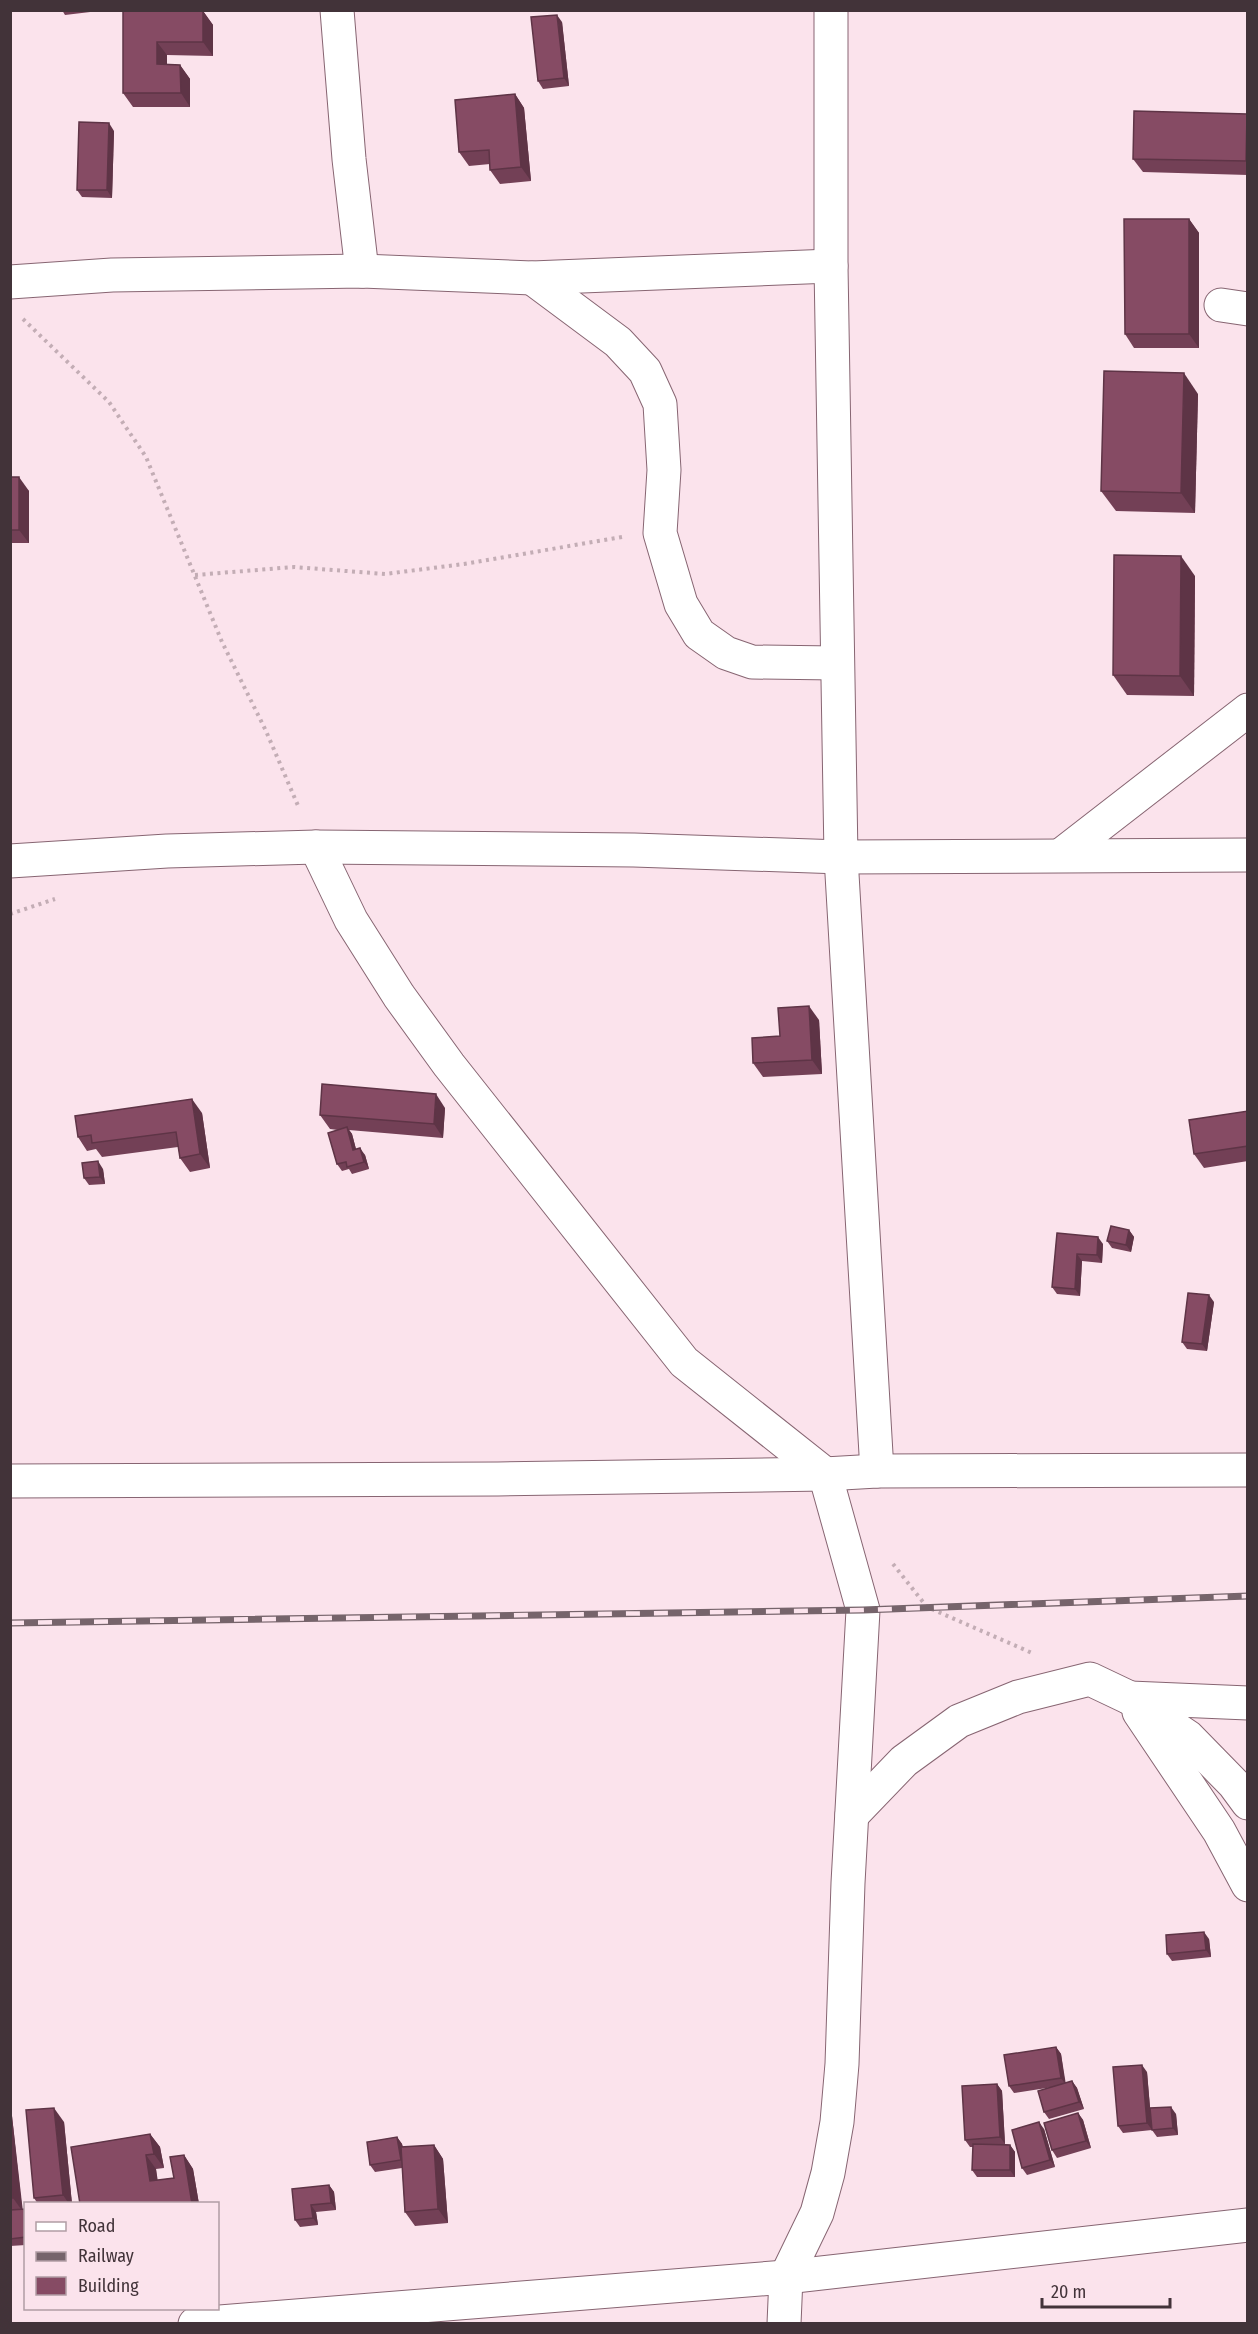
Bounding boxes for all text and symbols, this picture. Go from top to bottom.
legend [24,2202,219,2310]
text: Road [78,2215,115,2237]
text: Railway [78,2245,134,2267]
scale bar [1042,2271,1170,2309]
text: Building [78,2275,139,2297]
text: 20 m [1051,2281,1086,2303]

